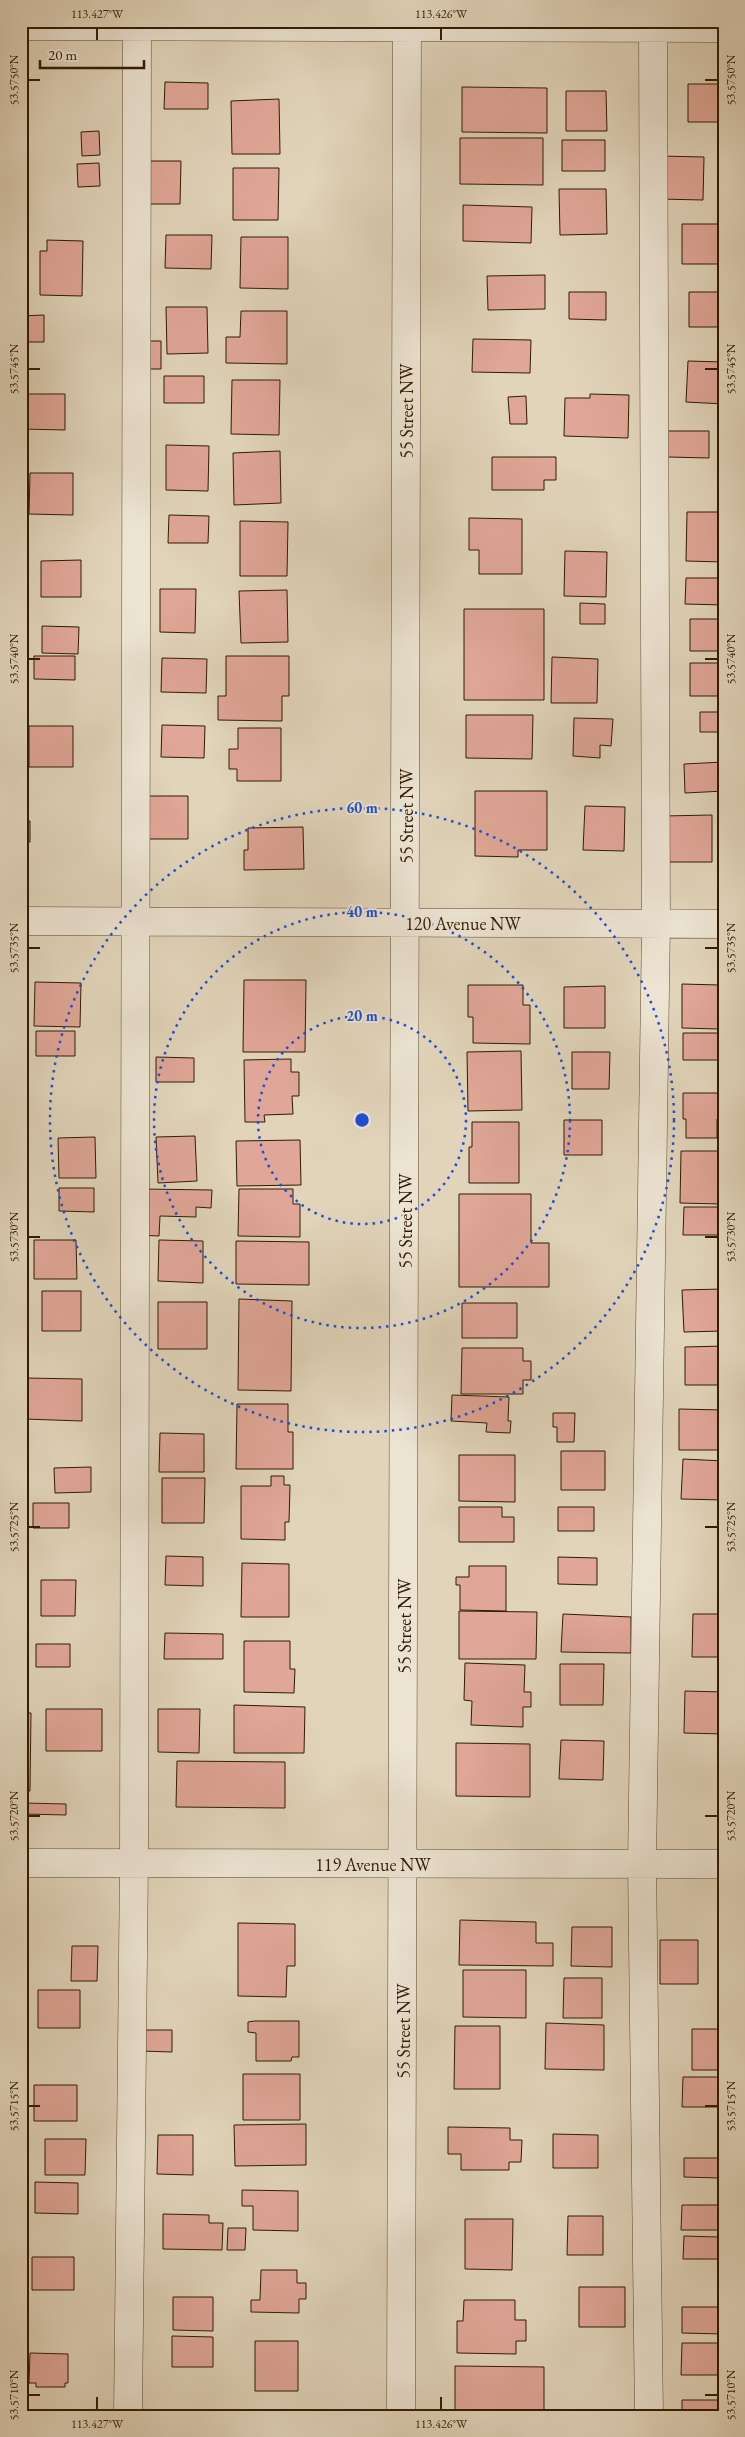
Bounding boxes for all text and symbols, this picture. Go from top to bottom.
text: 113.427°W [71,6,124,22]
text: 113.426°W [415,6,468,22]
scale bar [40,38,144,70]
text: 20 m [48,45,77,64]
text: 53.5750°N [6,54,22,105]
text: 53.5750°N [723,54,739,105]
text: 53.5745°N [6,343,22,394]
text: 53.5745°N [723,343,739,394]
street label: 55 Street NW [395,363,418,458]
text: 53.5740°N [6,633,22,684]
text: 53.5740°N [723,633,739,684]
street label: 55 Street NW [395,768,418,863]
text: 60 m [346,798,378,817]
text: 40 m [346,902,378,921]
street label: 120 Avenue NW [405,912,521,935]
text: 53.5735°N [6,922,22,973]
text: 53.5735°N [723,922,739,973]
text: 20 m [346,1006,378,1025]
centre of rings [353,1111,371,1129]
street label: 55 Street NW [394,1173,417,1268]
text: 53.5730°N [6,1211,22,1262]
text: 53.5730°N [723,1211,739,1262]
text: 53.5725°N [6,1501,22,1552]
text: 53.5725°N [723,1501,739,1552]
street label: 55 Street NW [393,1578,416,1673]
text: 53.5720°N [6,1790,22,1841]
text: 53.5720°N [723,1790,739,1841]
street label: 119 Avenue NW [315,1853,431,1876]
street label: 55 Street NW [392,1983,415,2078]
text: 53.5715°N [6,2080,22,2131]
text: 53.5715°N [723,2080,739,2131]
text: 53.5710°N [6,2369,22,2420]
text: 53.5710°N [723,2369,739,2420]
text: 113.427°W [71,2416,124,2432]
text: 113.426°W [415,2416,468,2432]

